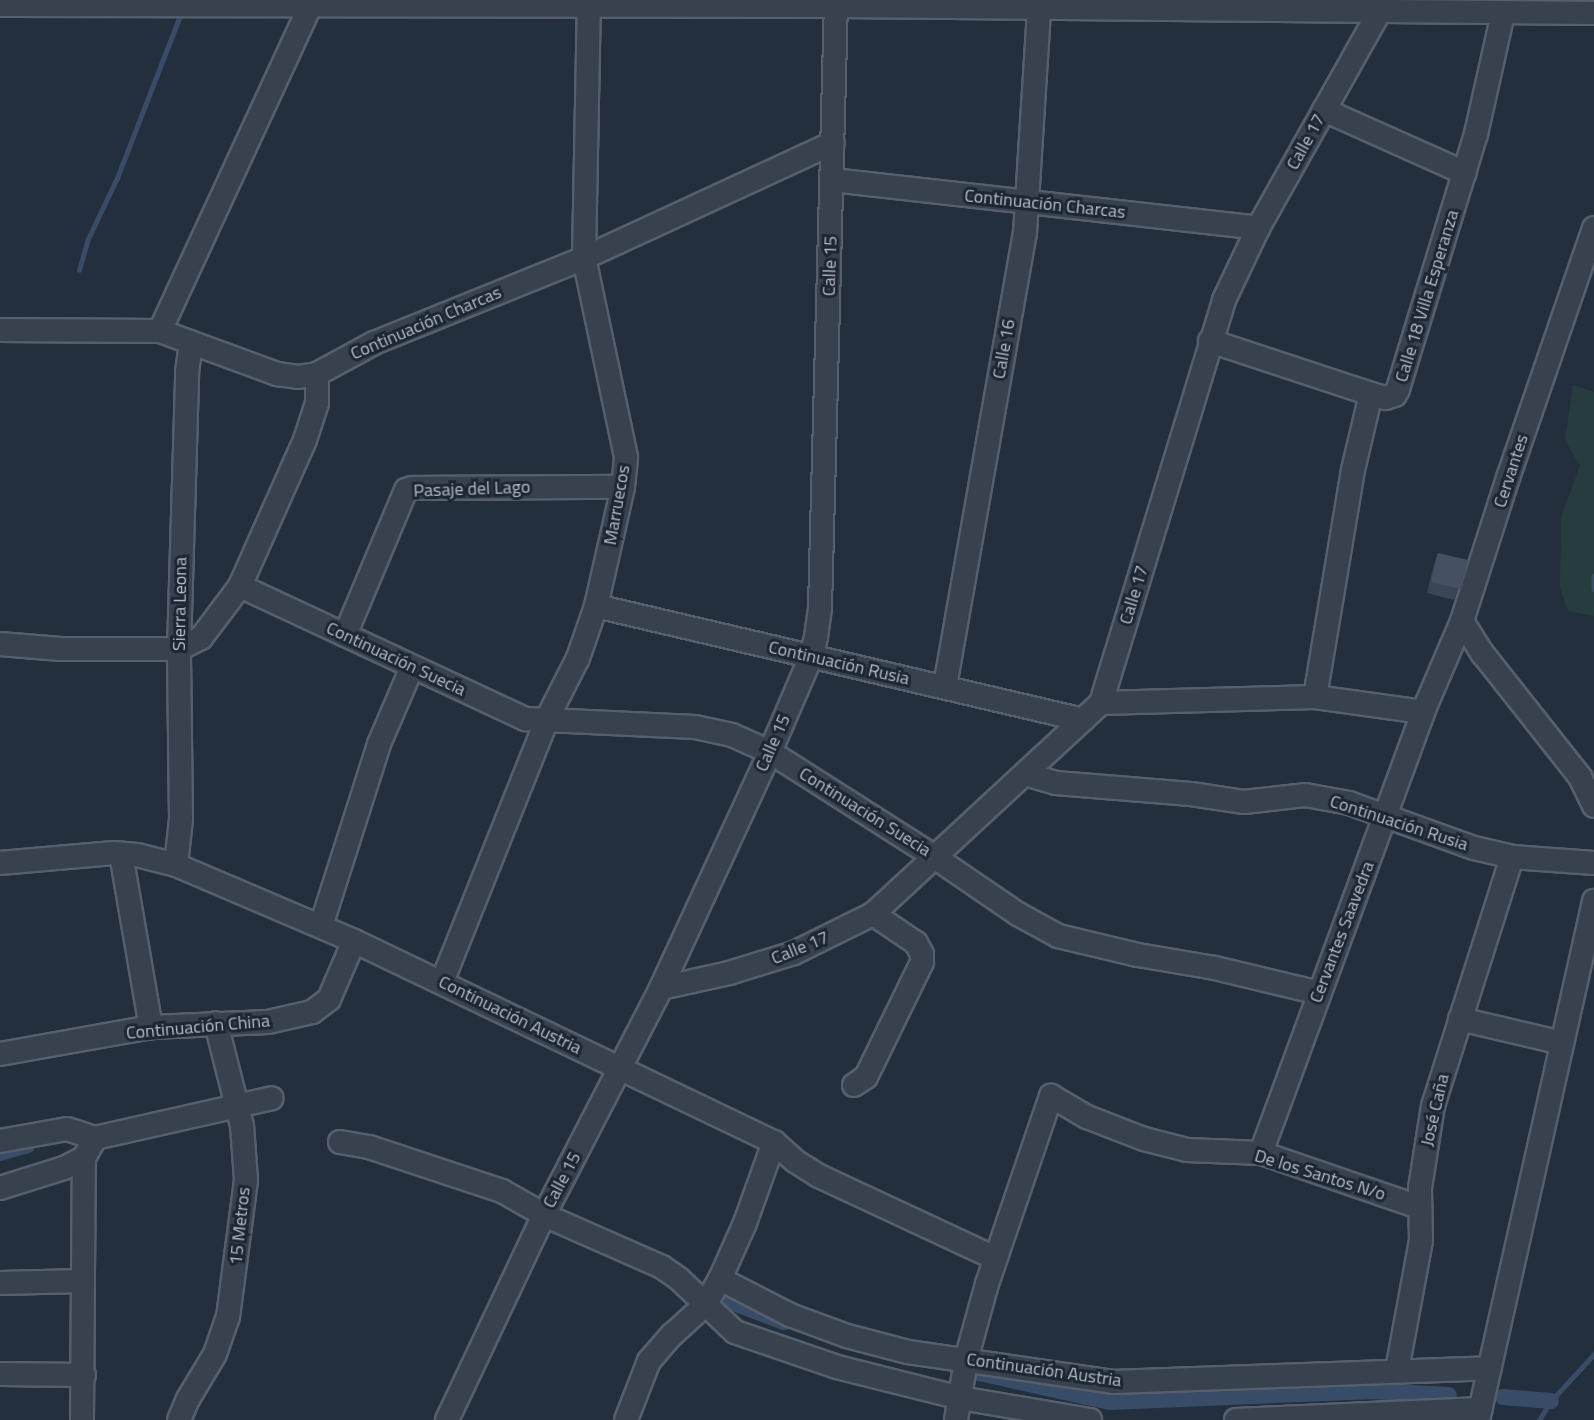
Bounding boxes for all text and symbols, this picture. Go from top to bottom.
street label: Calle 17 [1282,110,1330,174]
street label: Continuación Charcas [963,185,1127,223]
street label: Calle 18 Villa Esperanza [1391,207,1463,385]
street label: Calle 15 [818,235,842,297]
street label: Continuación Charcas [347,281,505,365]
street label: Calle 16 [988,317,1020,381]
street label: Cervantes [1489,432,1533,510]
street label: Marruecos [599,463,635,547]
street label: Pasaje del Lago [413,476,531,502]
street label: Sierra Leona [168,557,192,651]
street label: Calle 17 [1115,563,1153,627]
street label: Continuación Suecia [323,617,469,701]
street label: Continuación Rusia [766,636,912,690]
street label: Calle 15 [751,711,795,775]
street label: Continuación Suecia [795,763,935,861]
street label: Continuación Rusia [1327,790,1471,856]
street label: Cervantes Saavedra [1305,858,1379,1006]
street label: Calle 17 [768,927,832,969]
street label: Continuación Austria [435,971,585,1059]
street label: Continuación China [125,1010,271,1044]
street label: José Caña [1416,1072,1454,1148]
street label: De los Santos N/o [1252,1145,1388,1205]
street label: Calle 15 [538,1148,586,1212]
street label: 15 Metros [225,1186,255,1266]
street label: Continuación Austria [965,1348,1123,1392]

